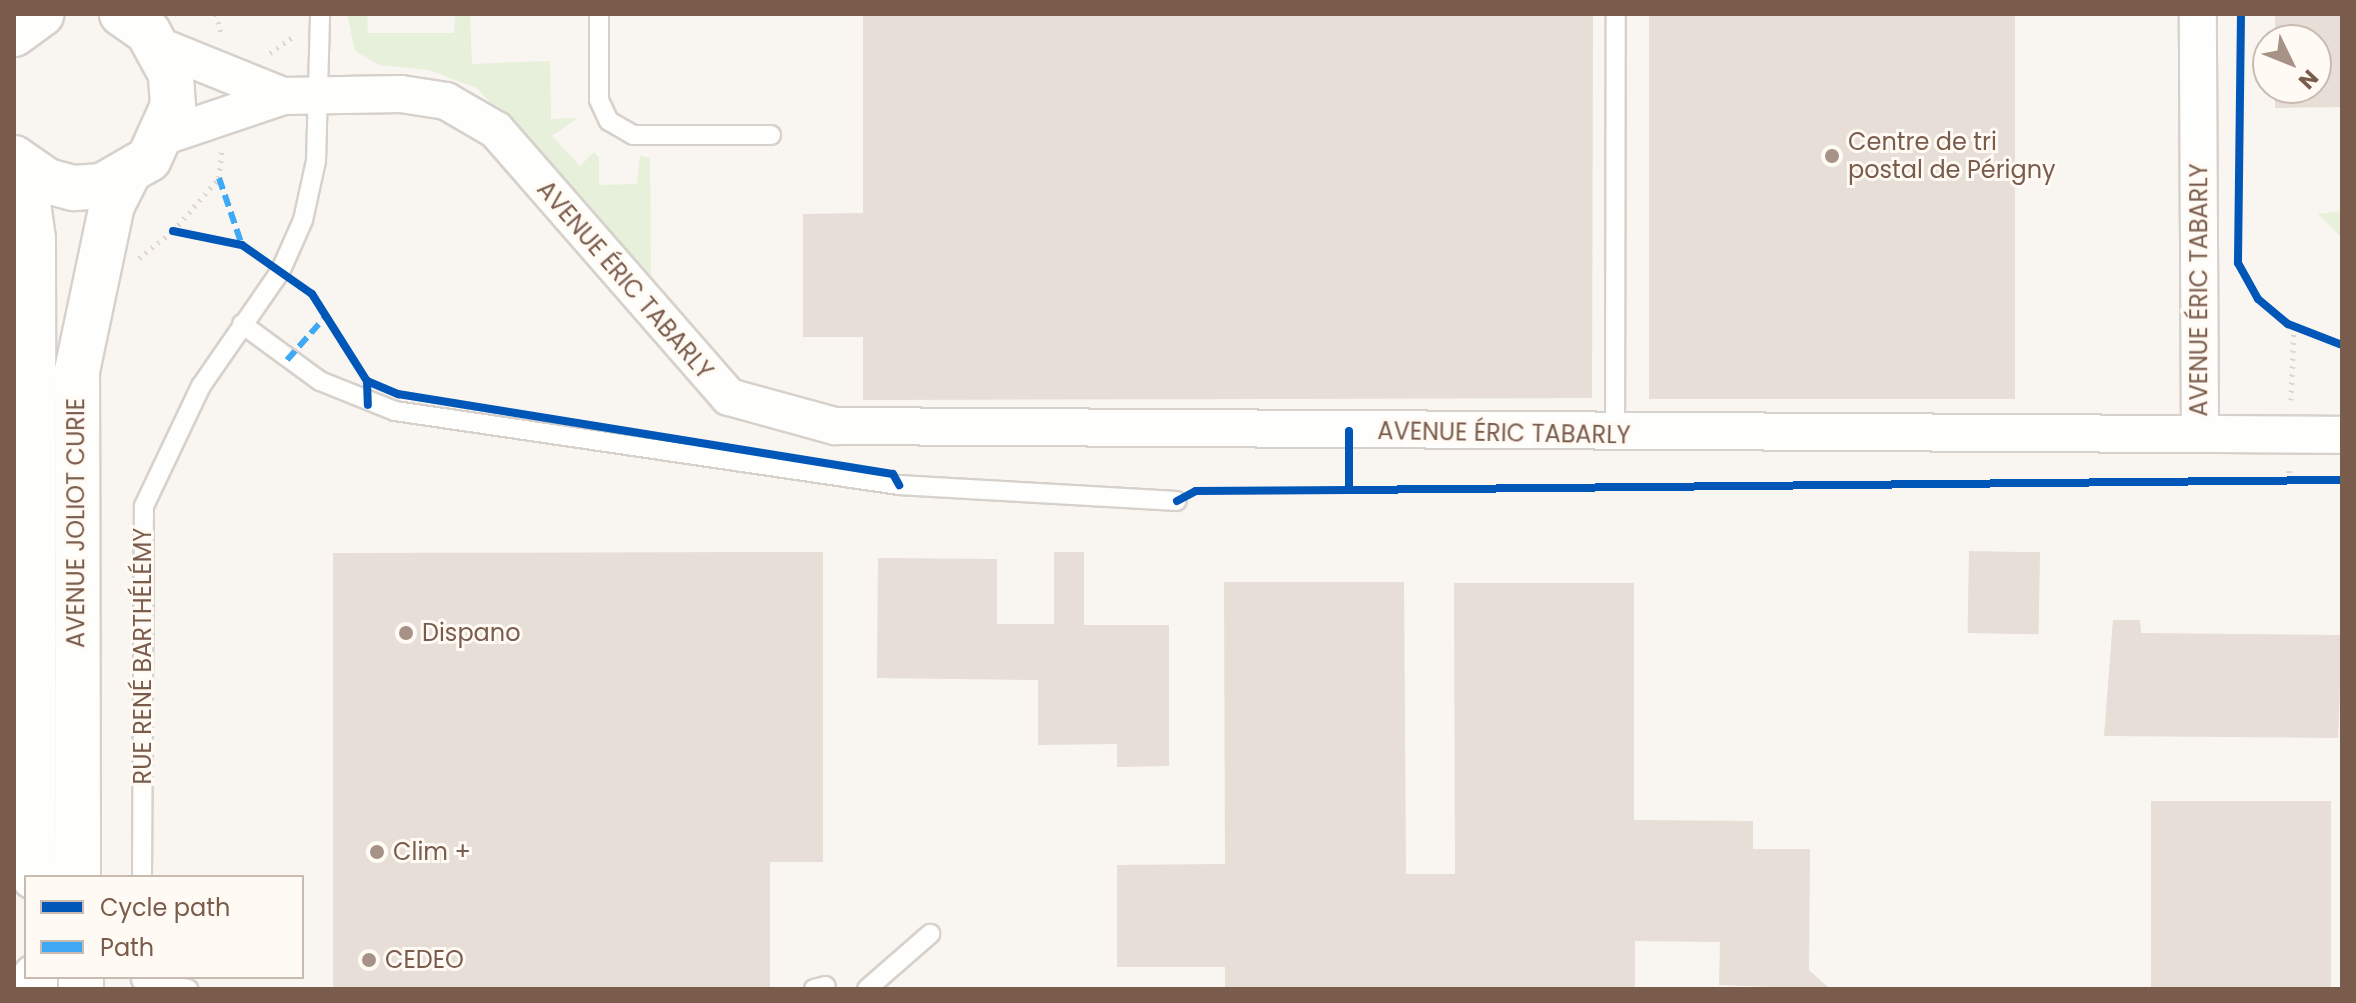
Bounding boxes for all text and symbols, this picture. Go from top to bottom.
north arrow [2252,24,2332,104]
text: N [2291,63,2325,96]
place label: Centre de tri postal de Périgny [1848,128,2056,184]
marker: Centre de tri postal de Périgny [1823,147,1841,165]
street label: AVENUE ÉRIC TABARLY [2185,163,2213,417]
street label: AVENUE ÉRIC TABARLY [531,175,719,385]
street label: AVENUE JOLIOT CURIE [62,398,90,648]
street label: AVENUE ÉRIC TABARLY [1377,416,1631,450]
street label: RUE RENÉ BARTHÉLÉMY [129,528,157,784]
place label: Dispano [422,619,521,647]
marker: Dispano [397,624,415,642]
place label: Clim + [393,838,471,866]
marker: Clim + [368,843,386,861]
legend [24,875,304,979]
text: Cycle path [100,891,230,924]
text: Path [100,931,154,964]
place label: CEDEO [385,946,464,974]
marker: CEDEO [360,951,378,969]

